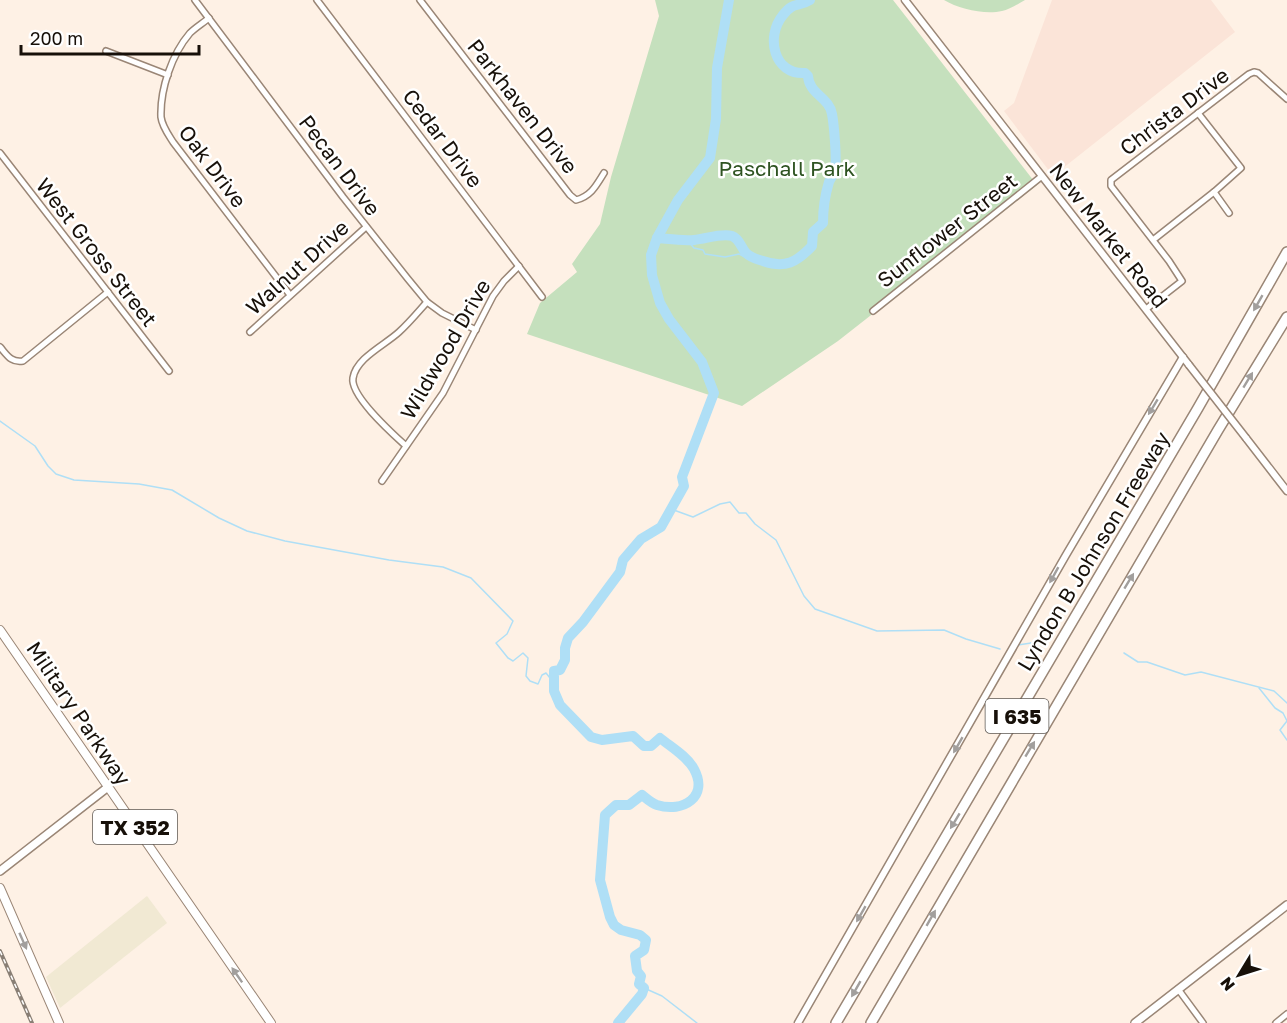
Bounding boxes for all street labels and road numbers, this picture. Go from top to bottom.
street label: Parkhaven Drive [462,34,584,178]
street label: Christa Drive [1114,62,1234,160]
street label: Cedar Drive [397,84,489,192]
street label: Pecan Drive [294,110,386,220]
street label: Oak Drive [174,120,252,212]
street label: New Market Road [1044,157,1174,313]
street label: Sunflower Street [872,167,1022,293]
street label: West Gross Street [31,173,163,331]
street label: Walnut Drive [240,214,354,320]
street label: Wildwood Drive [394,274,496,424]
street label: Lyndon B Johnson Freeway [1011,427,1175,675]
street label: Military Parkway [21,636,137,790]
road number: I 635 [986,699,1048,733]
road number: TX 352 [93,810,177,844]

